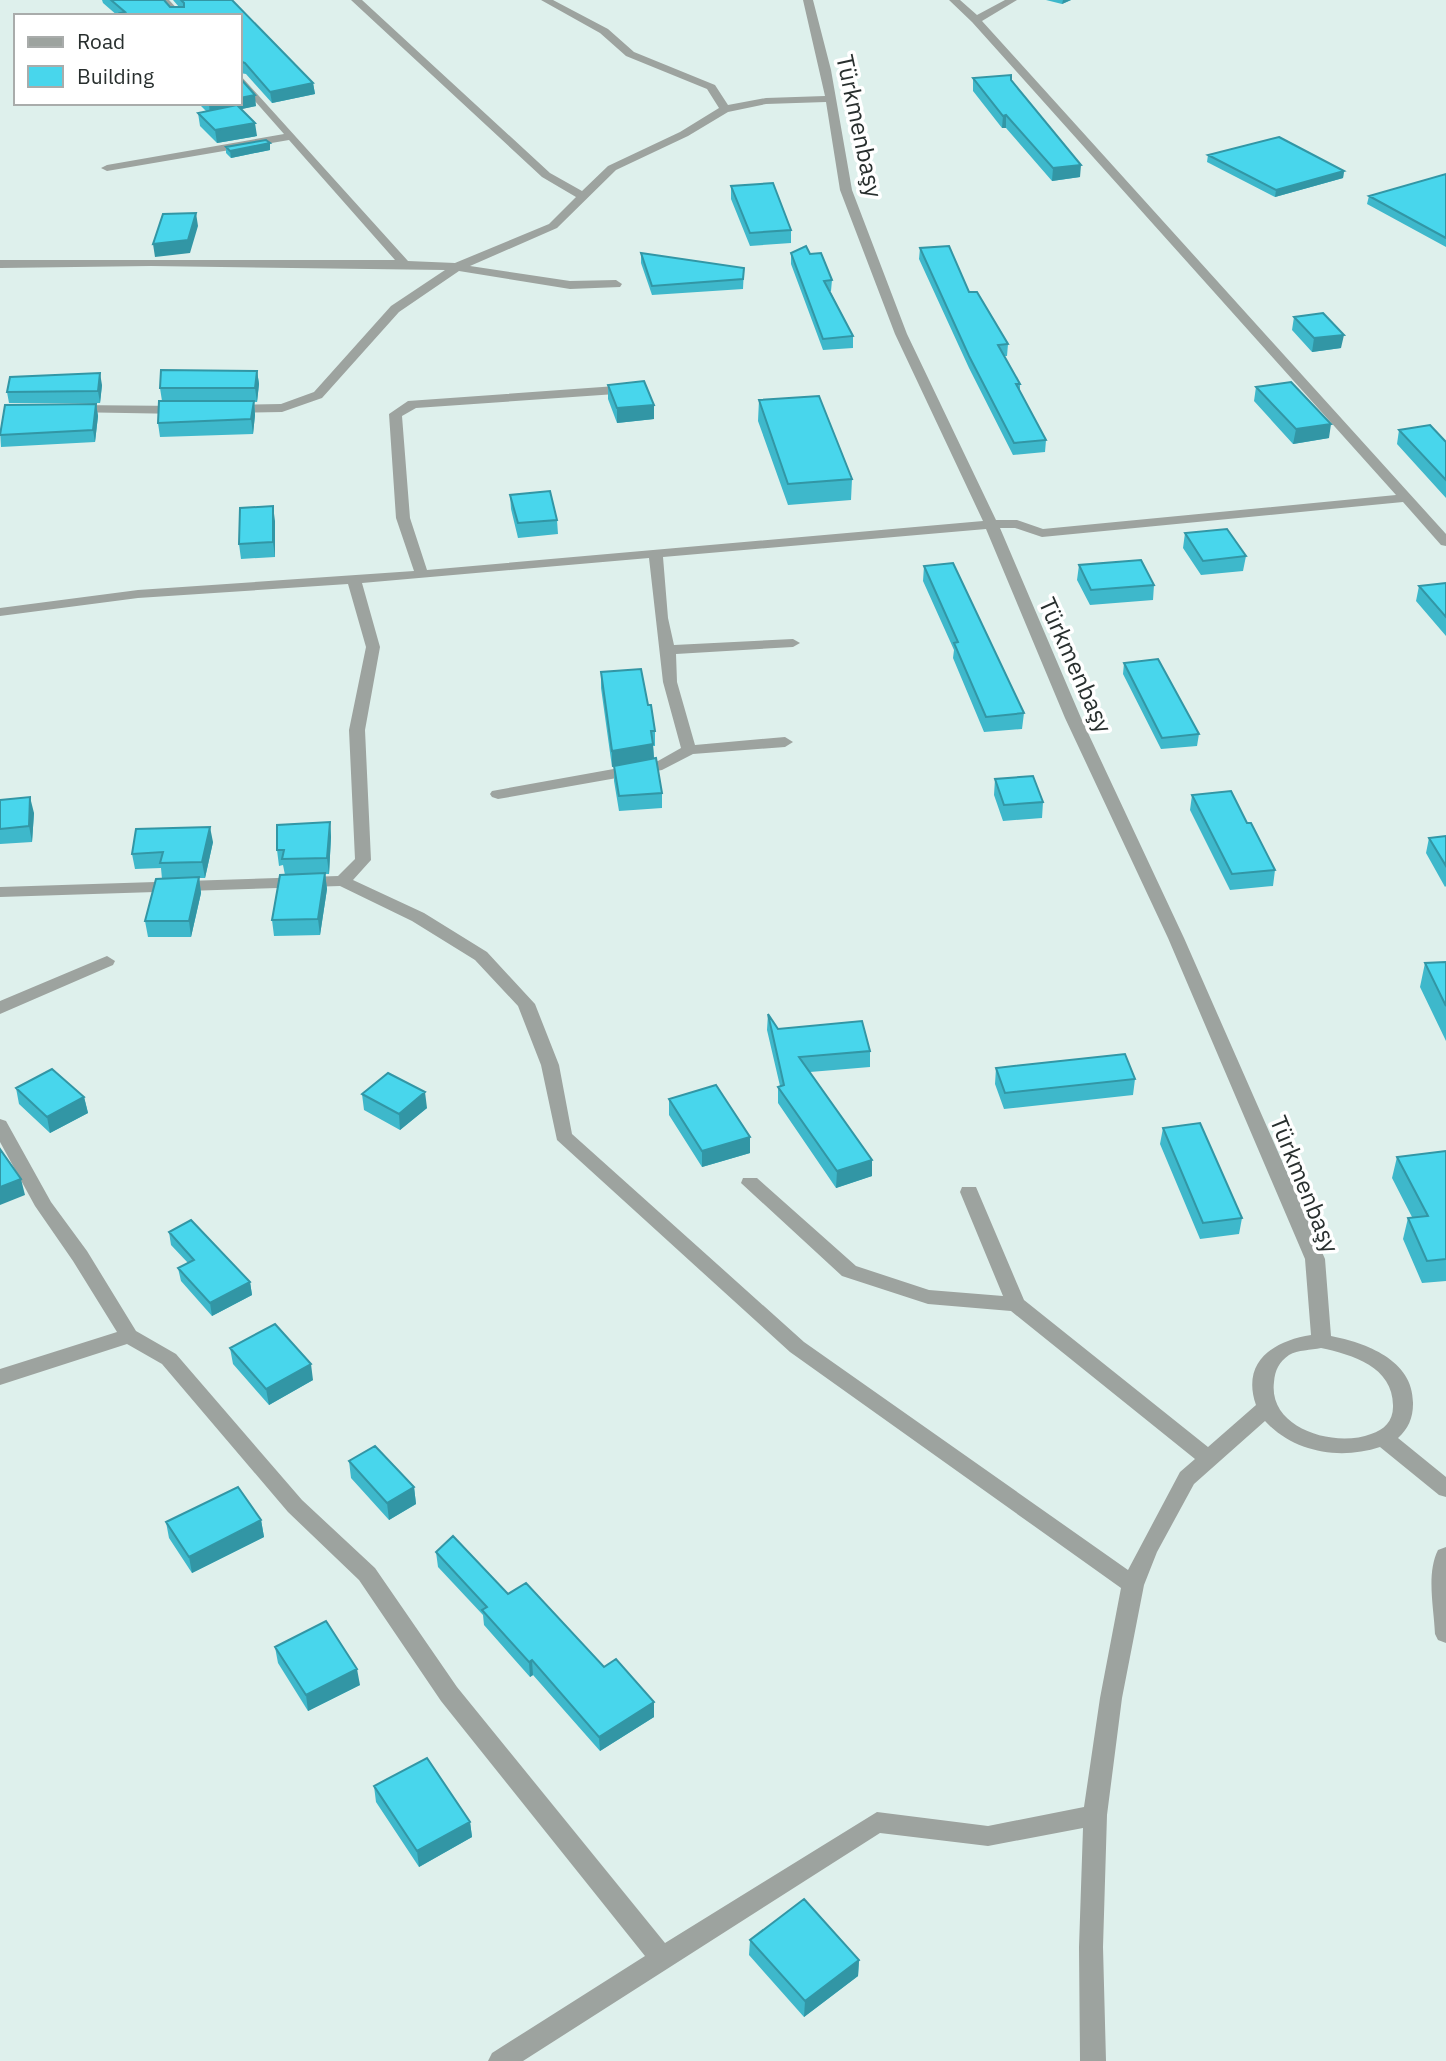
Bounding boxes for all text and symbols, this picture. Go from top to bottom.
legend [14,14,242,105]
text: Road [77,27,125,55]
street label: Türkmenbaşy [829,52,891,200]
text: Building [77,62,154,90]
street label: Türkmenbaşy [1032,592,1120,738]
street label: Türkmenbaşy [1263,1111,1347,1257]

